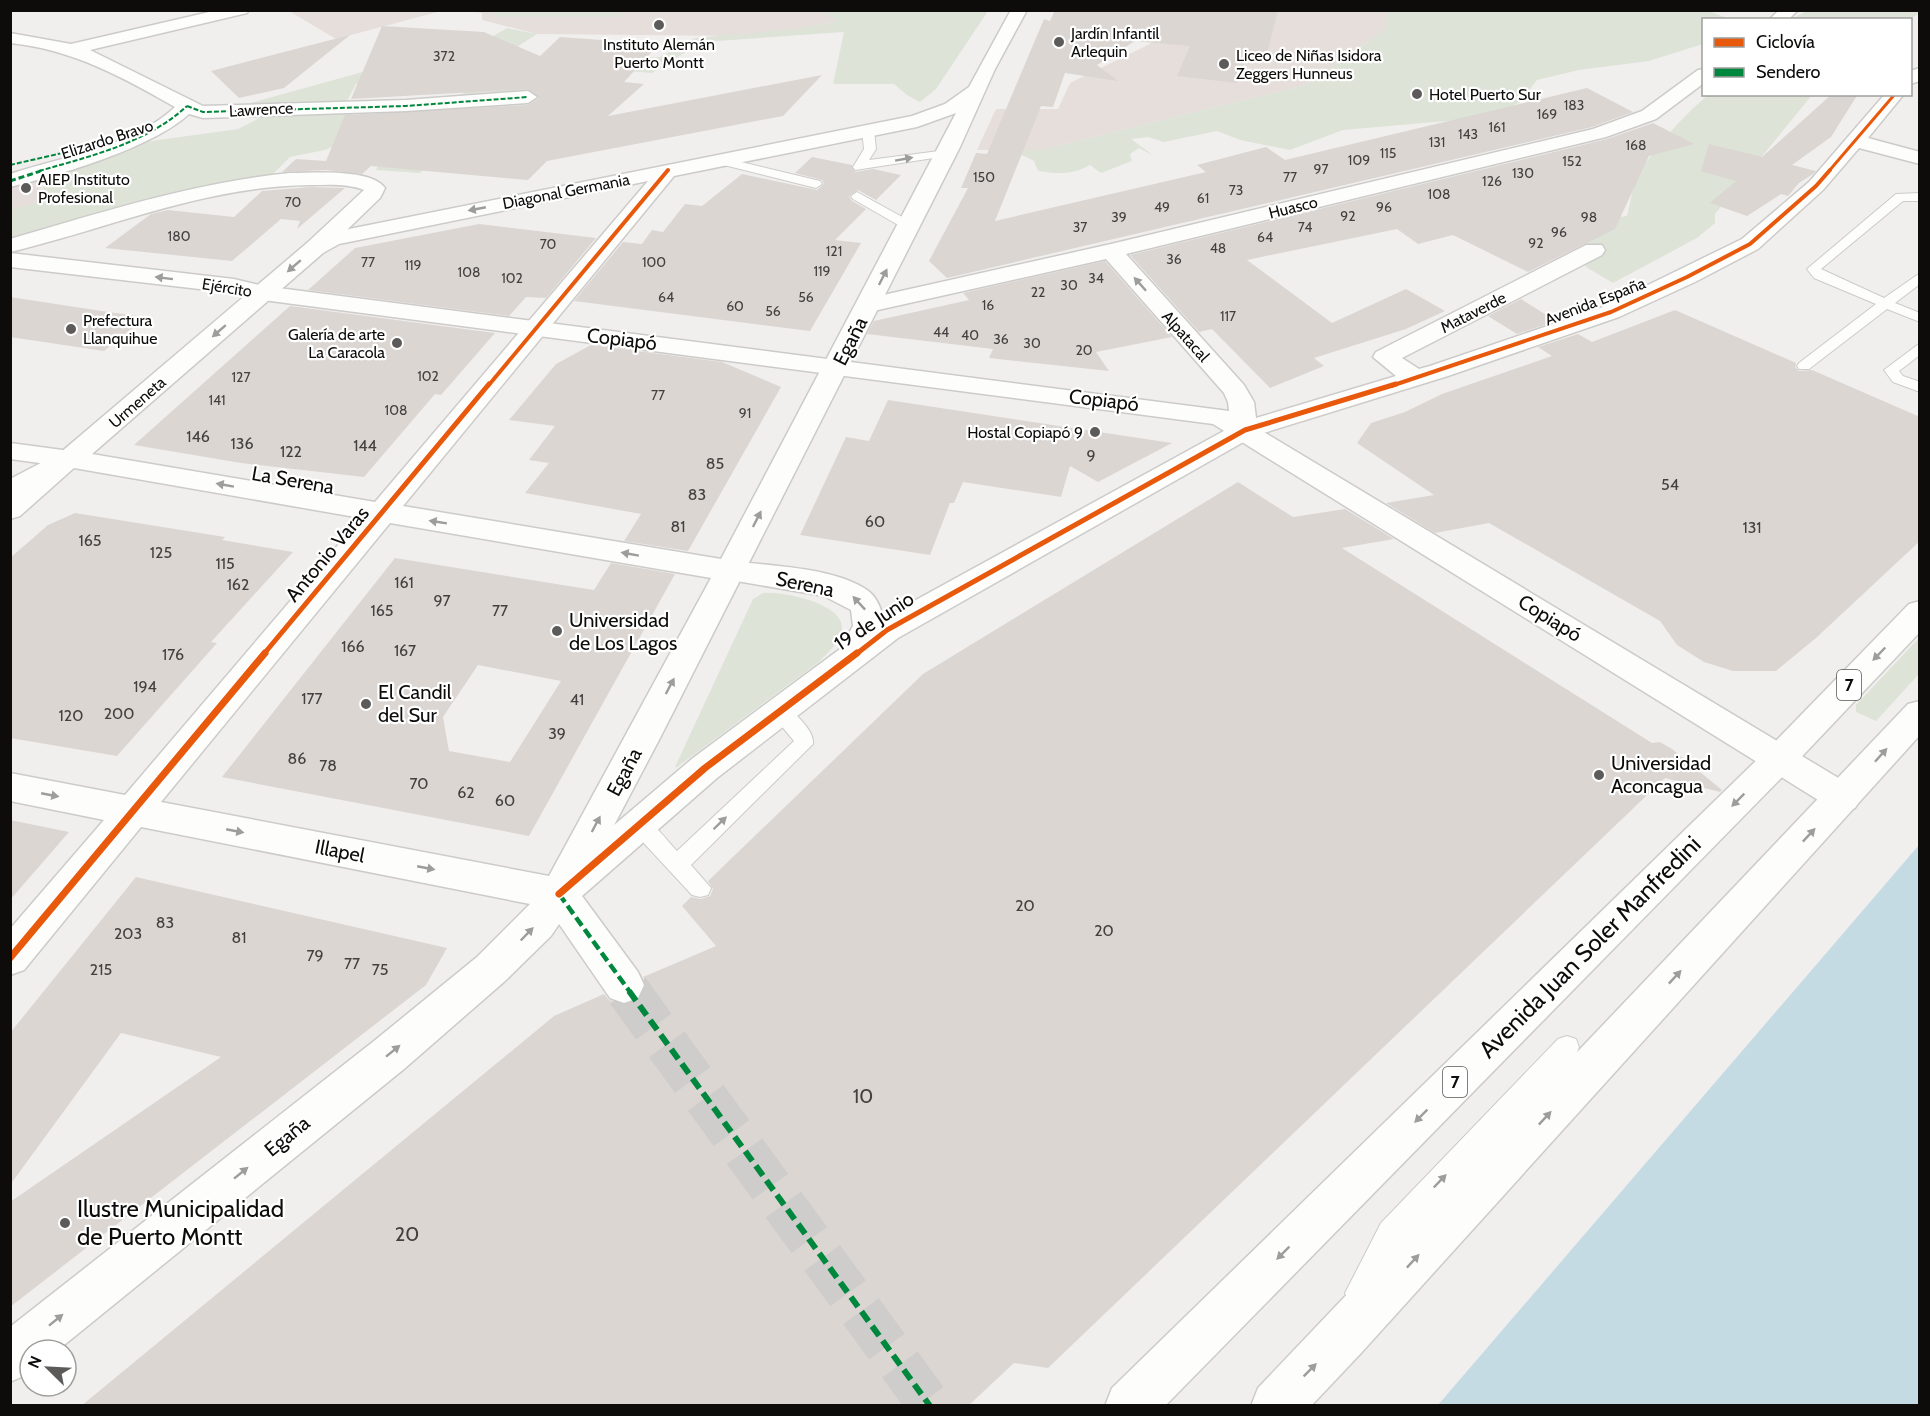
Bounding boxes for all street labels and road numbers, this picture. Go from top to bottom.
street label: Lawrence [228,98,294,121]
street label: Elizardo Bravo [59,116,156,163]
street label: Diagonal Germania [501,170,632,213]
street label: Huasco [1267,192,1320,223]
street label: Avenida España [1542,273,1649,329]
street label: Ejército [201,274,253,301]
street label: Mataverde [1437,288,1509,337]
street label: Alpatacal [1158,307,1213,366]
street label: Egaña [828,312,872,369]
street label: Copiapó [586,323,658,355]
street label: Urmeneta [105,372,170,432]
street label: Copiapó [1068,384,1140,416]
street label: La Serena [250,461,336,499]
street label: Antonio Varas [280,501,374,607]
street label: Serena [774,566,837,602]
street label: 19 de Junio [830,586,918,656]
street label: Copiapó [1514,589,1586,647]
road number: 7 [1837,670,1861,700]
street label: Egaña [601,743,647,800]
street label: Avenida Juan Soler Manfredini [1473,830,1707,1064]
street label: Illapel [313,834,367,868]
road number: 7 [1443,1067,1467,1097]
street label: Egaña [260,1110,315,1161]

